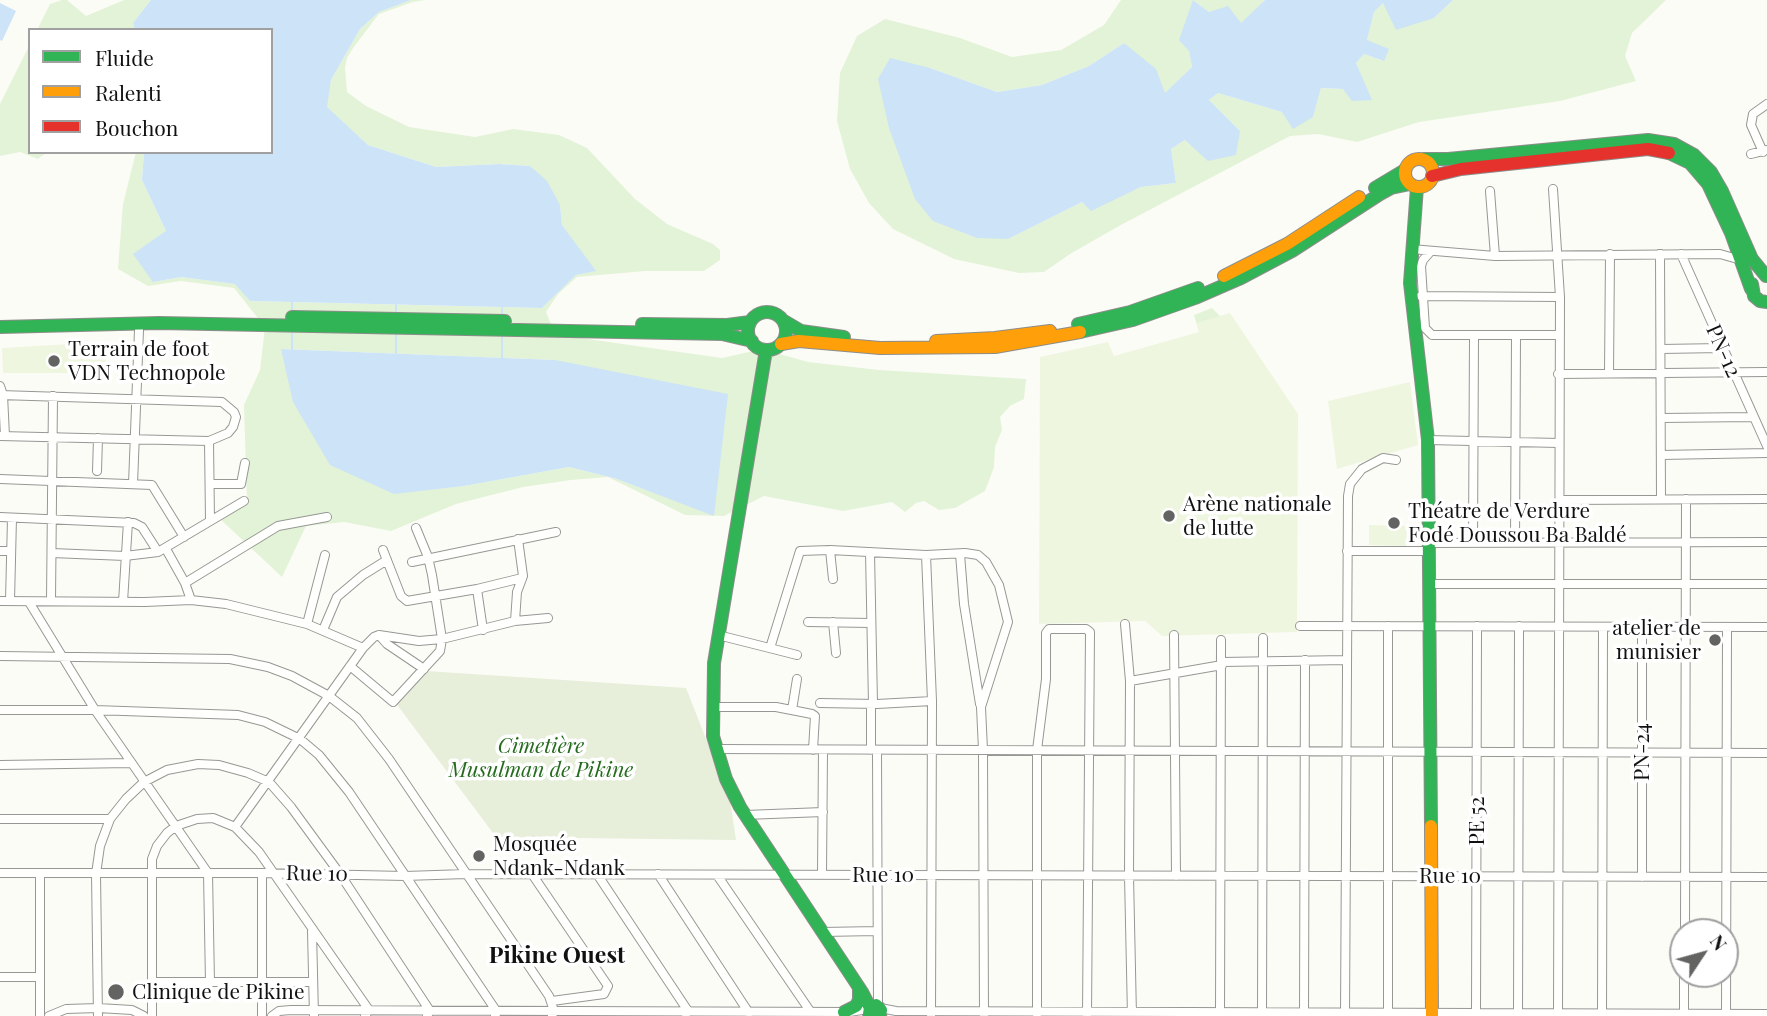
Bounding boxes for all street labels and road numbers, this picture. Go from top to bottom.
street label: PN-12 [1700,321,1746,381]
street label: PN-24 [1629,723,1655,781]
street label: PE 52 [1464,796,1490,846]
street label: Rue 10 [286,861,348,887]
street label: Rue 10 [852,862,914,888]
street label: Rue 10 [1419,863,1481,889]

